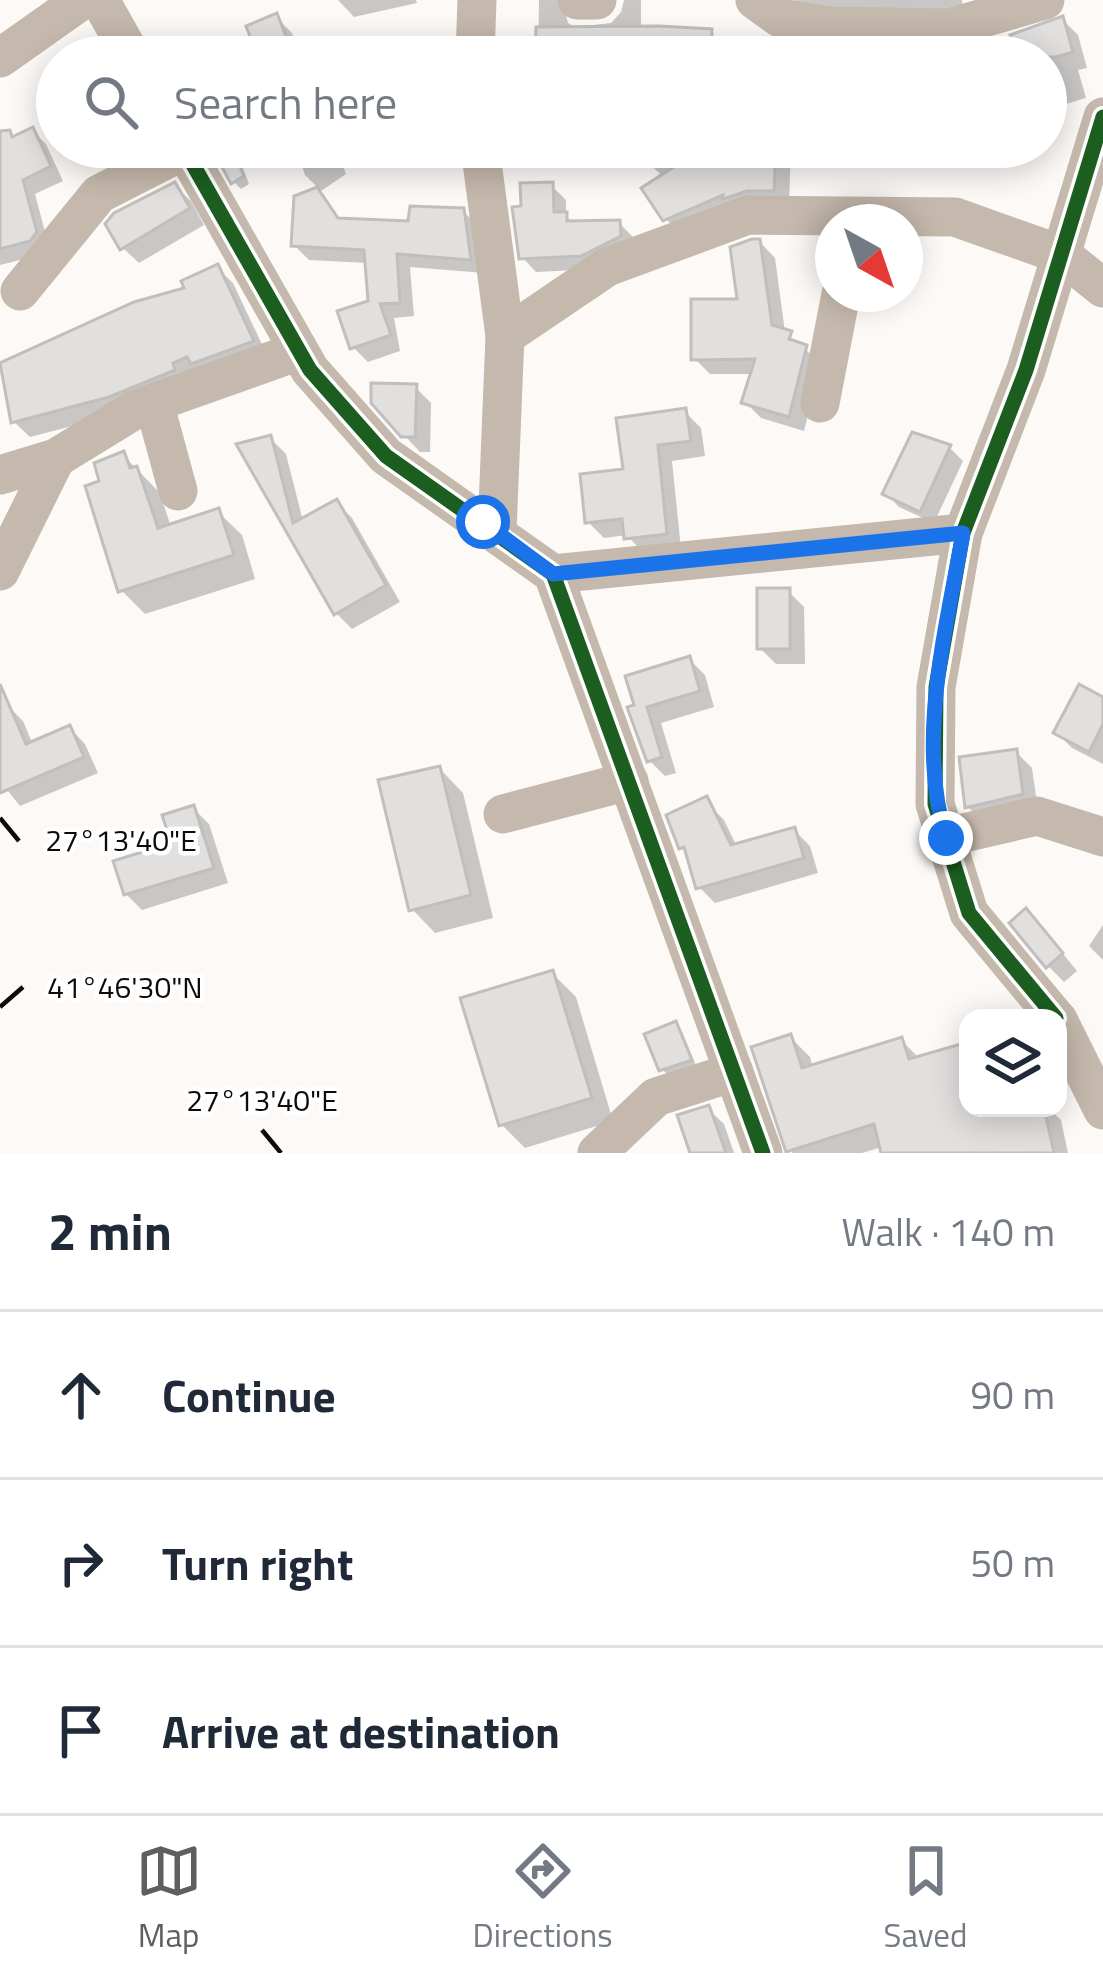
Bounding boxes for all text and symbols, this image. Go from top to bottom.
search box [36,36,1067,168]
text: Search here [174,68,397,136]
icon: search [78,69,144,135]
north arrow [815,204,923,312]
route start [456,495,510,549]
route end [919,811,973,865]
text: 27°13'40"E [45,817,197,863]
text: 41°46'30"N [47,964,203,1010]
map controls [959,1009,1067,1117]
button: layers [959,1009,1067,1117]
text: 27°13'40"E [186,1077,338,1123]
text: 2 min [48,1192,172,1270]
text: Walk · 140 m [841,1202,1055,1261]
text: Continue [162,1361,336,1429]
icon: ahead [48,1362,114,1428]
text: 90 m [970,1365,1055,1424]
text: Turn right [162,1529,353,1597]
icon: right [48,1530,114,1596]
text: 50 m [970,1533,1055,1592]
text: Arrive at destination [162,1697,560,1765]
icon: arrive [48,1698,114,1764]
tab: Map [136,1838,202,1960]
tab: Directions [473,1838,613,1960]
tab: Saved [884,1838,967,1960]

